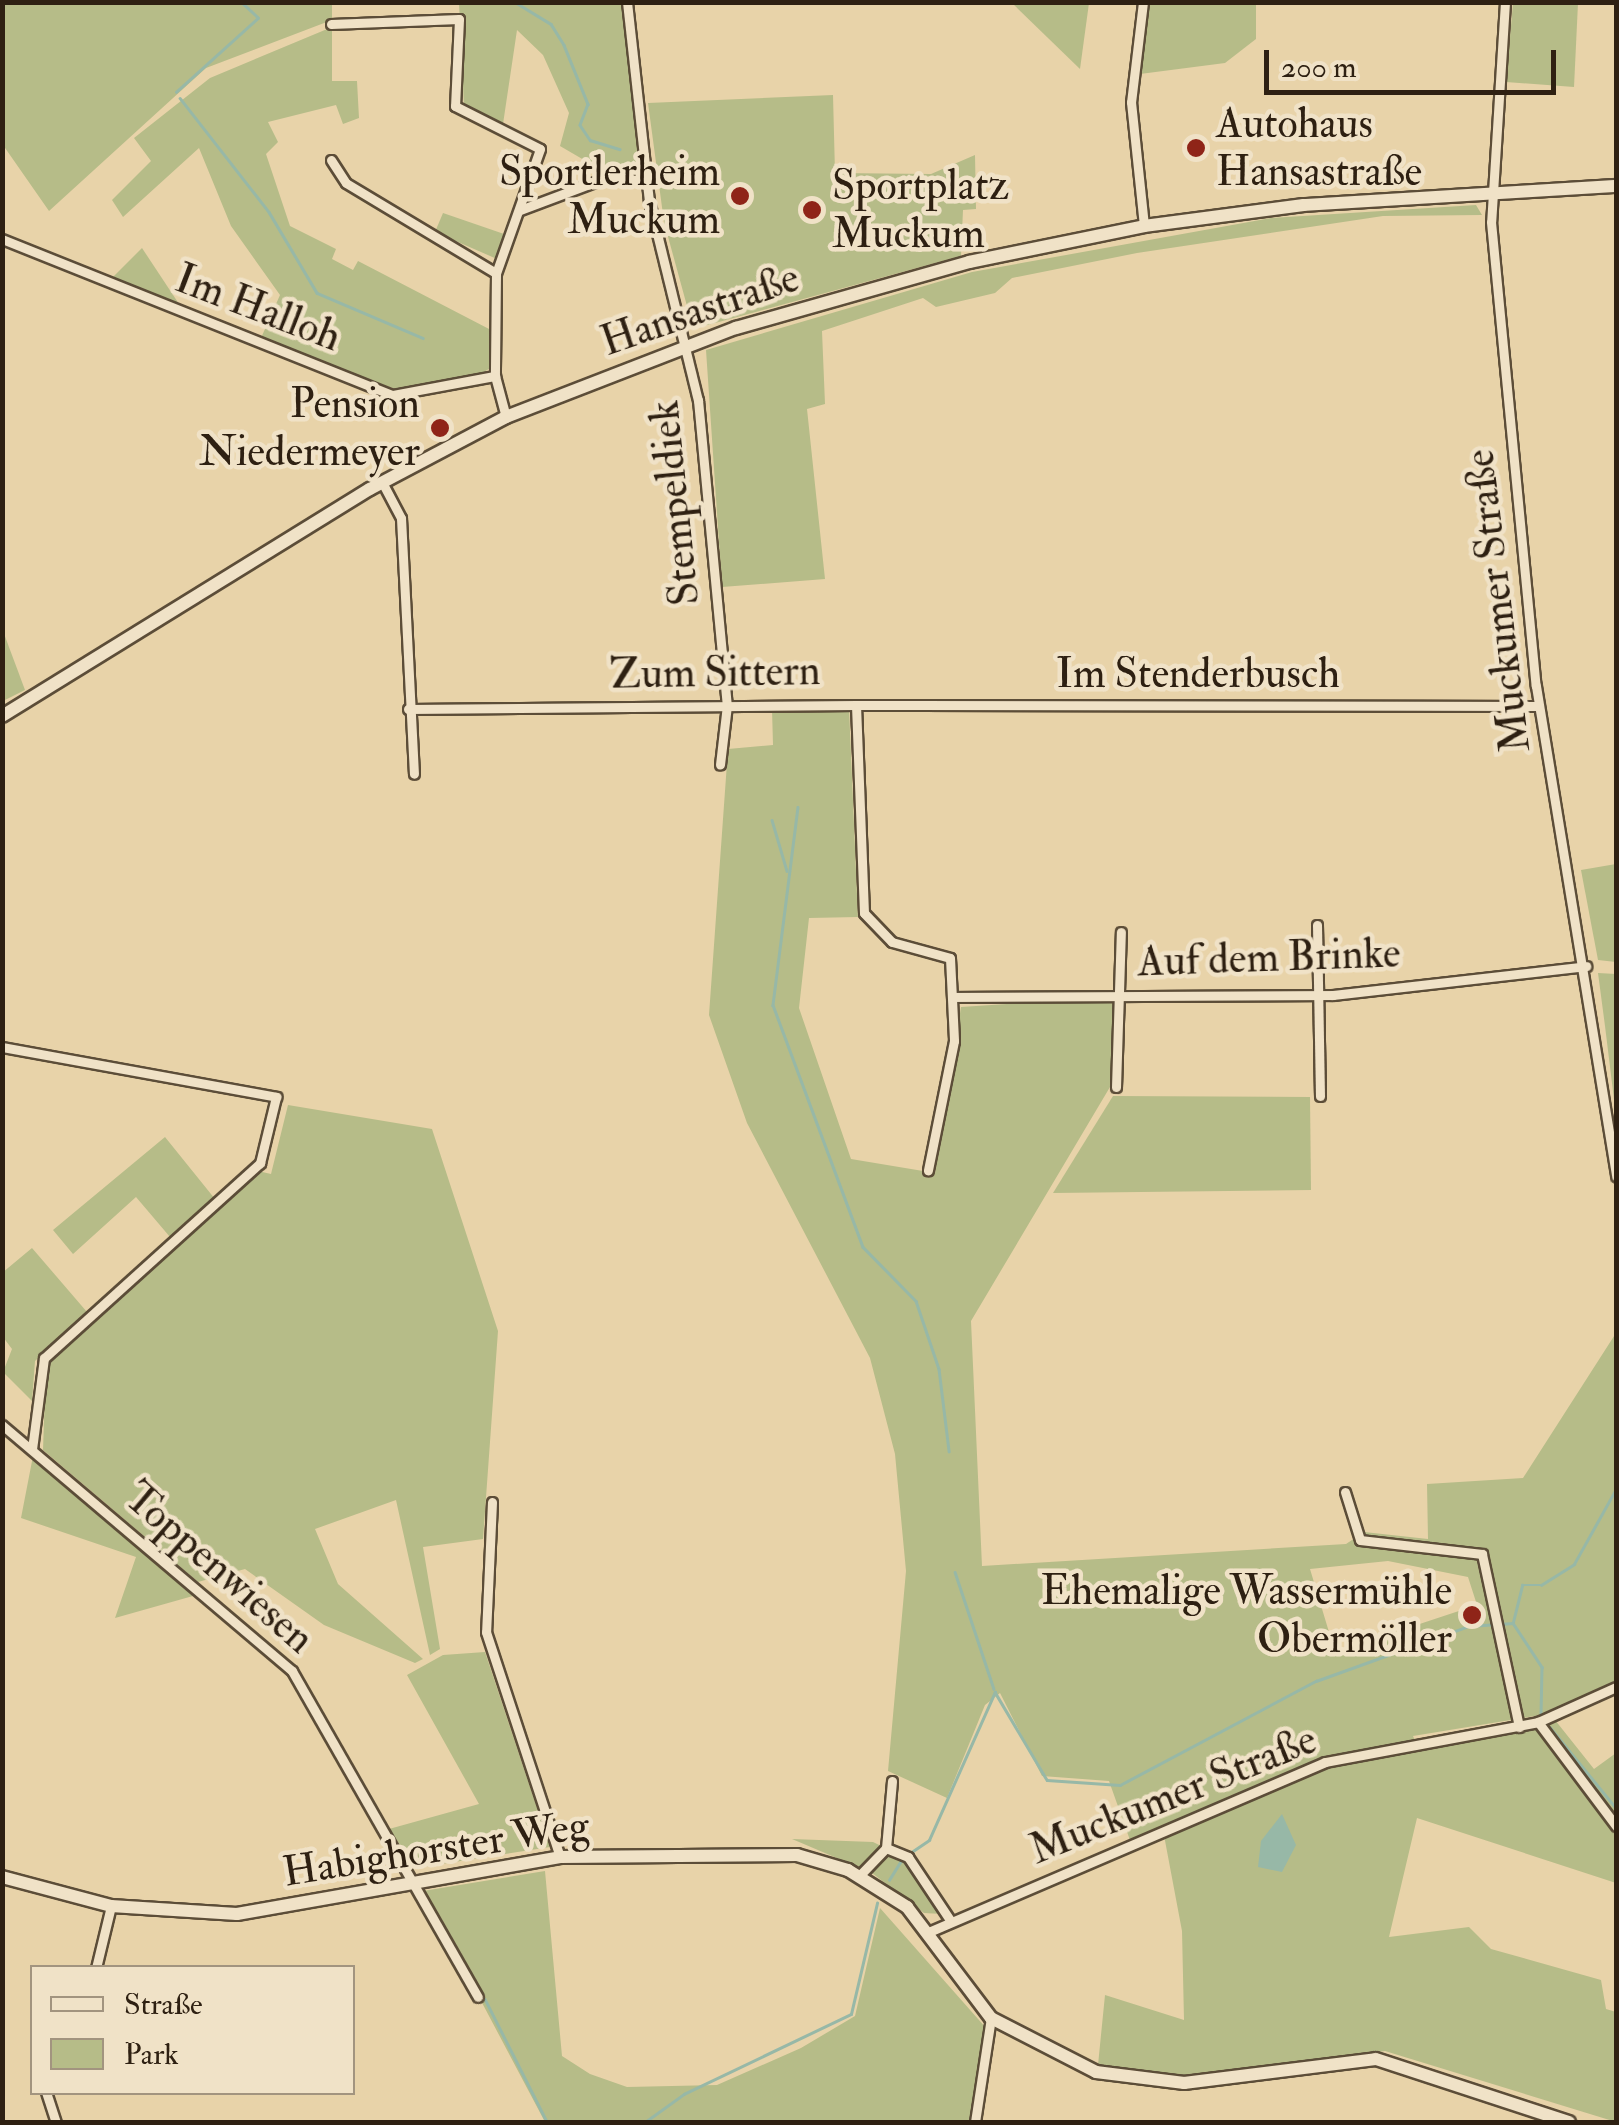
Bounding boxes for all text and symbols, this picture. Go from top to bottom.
scale bar [1269,30,1562,92]
text: 200 m [1281,49,1357,86]
place label: Autohaus Hansastraße [1216,99,1422,198]
marker: Autohaus Hansastraße [1185,137,1207,159]
place label: Sportlerheim Muckum [499,147,720,245]
place label: Sportplatz Muckum [832,161,1009,260]
marker: Sportlerheim Muckum [729,185,751,207]
marker: Sportplatz Muckum [801,199,823,221]
street label: Im Halloh [168,253,348,363]
street label: Hansastraße [594,253,806,367]
place label: Pension Niedermeyer [199,379,420,478]
street label: Stempeldiek [639,398,711,608]
marker: Pension Niedermeyer [429,417,451,439]
street label: Muckumer Straße [1454,447,1542,755]
street label: Zum Sittern [609,646,821,700]
street label: Im Stenderbusch [1056,649,1340,699]
street label: Auf dem Brinke [1137,928,1401,988]
street label: Toppenwiesen [114,1472,324,1664]
place label: Ehemalige Wassermühle Obermöller [1041,1566,1452,1664]
marker: Ehemalige Wassermühle Obermöller [1461,1604,1483,1626]
street label: Muckumer Straße [1022,1715,1324,1875]
street label: Habighorster Weg [279,1800,593,1898]
legend [30,1965,355,2095]
text: Straße [124,1986,203,2023]
text: Park [124,2036,179,2073]

